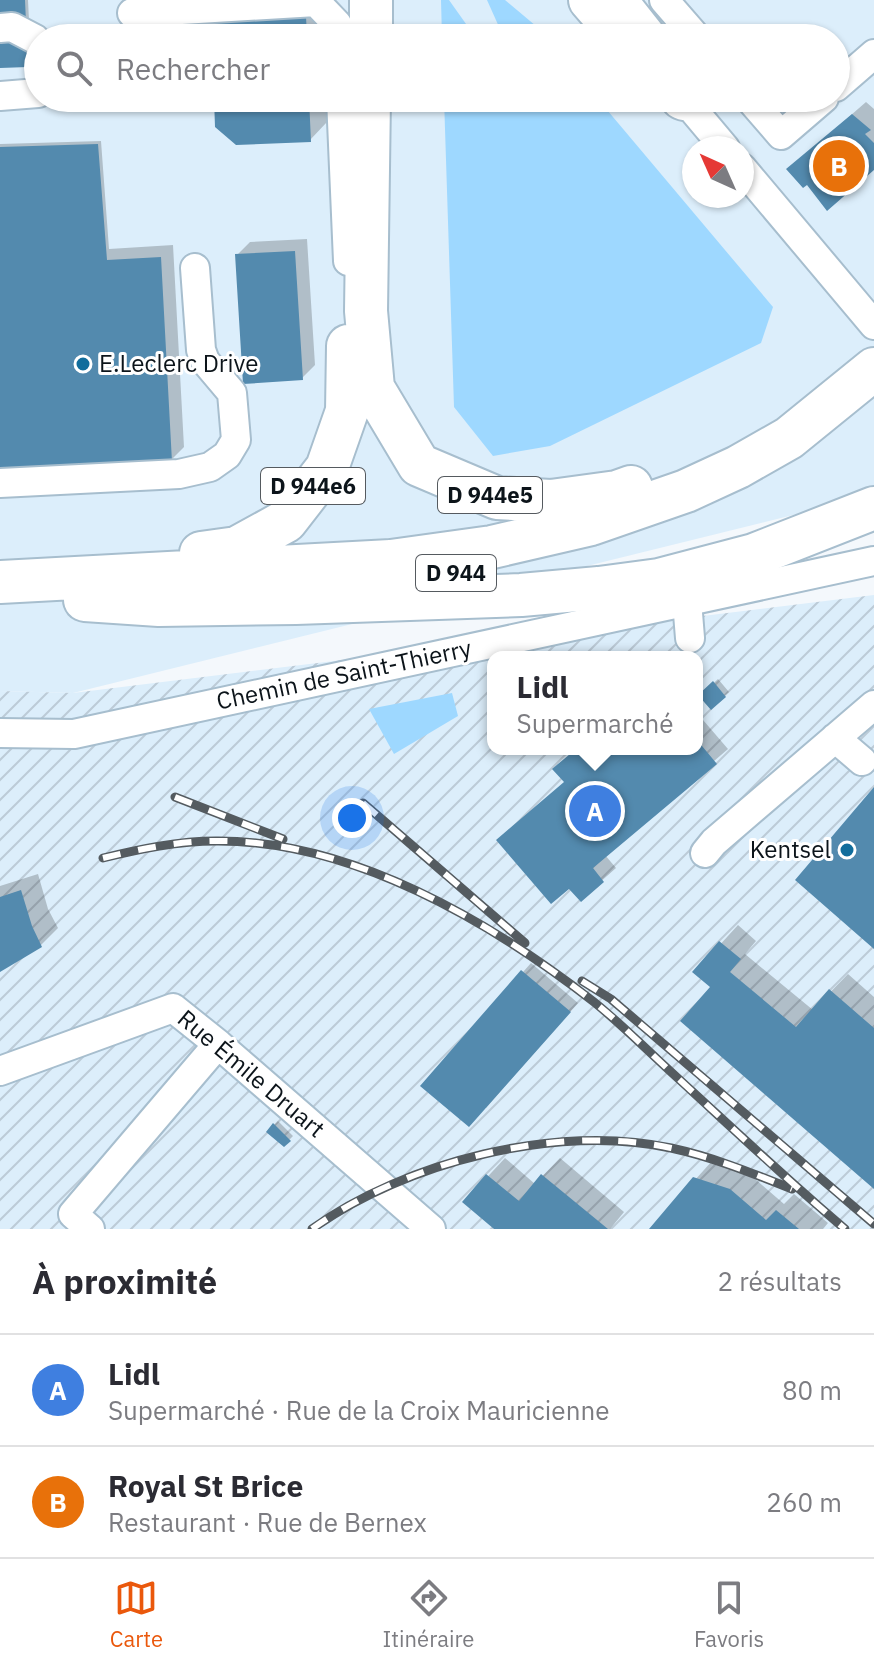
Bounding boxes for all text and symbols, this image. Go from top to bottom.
search box [24,24,850,112]
icon: search [52,46,96,90]
text: Rechercher [116,49,270,88]
north arrow [682,136,754,208]
pin: B [813,136,865,196]
place label: E.Leclerc Drive [99,347,258,379]
marker: E.Leclerc Drive [74,355,92,373]
road number: D 944e6 [261,468,365,504]
road number: D 944e5 [438,477,542,513]
road number: D 944 [416,555,496,591]
street label: Chemin de Saint-Thierry [213,631,474,717]
popup [487,651,703,755]
text: Lidl [517,667,568,706]
text: Supermarché [517,706,673,740]
pin: A [569,781,621,841]
your location [332,798,372,838]
place label: Kentsel [750,833,831,865]
marker: Kentsel [838,841,856,859]
street label: Rue Émile Druart [171,1002,332,1144]
text: À proximité [32,1259,217,1303]
text: 2 résultats [717,1264,842,1298]
text: Lidl [108,1354,160,1393]
text: A [49,1373,67,1407]
text: 80 m [782,1373,842,1407]
text: Supermarché · Rue de la Croix Mauricienne [108,1393,609,1427]
text: Royal St Brice [108,1466,303,1505]
text: B [49,1485,67,1519]
text: 260 m [766,1485,842,1519]
text: Restaurant · Rue de Bernex [108,1505,427,1539]
tab: Carte [110,1576,163,1653]
tab: Itinéraire [383,1576,474,1653]
tab: Favoris [694,1576,764,1653]

